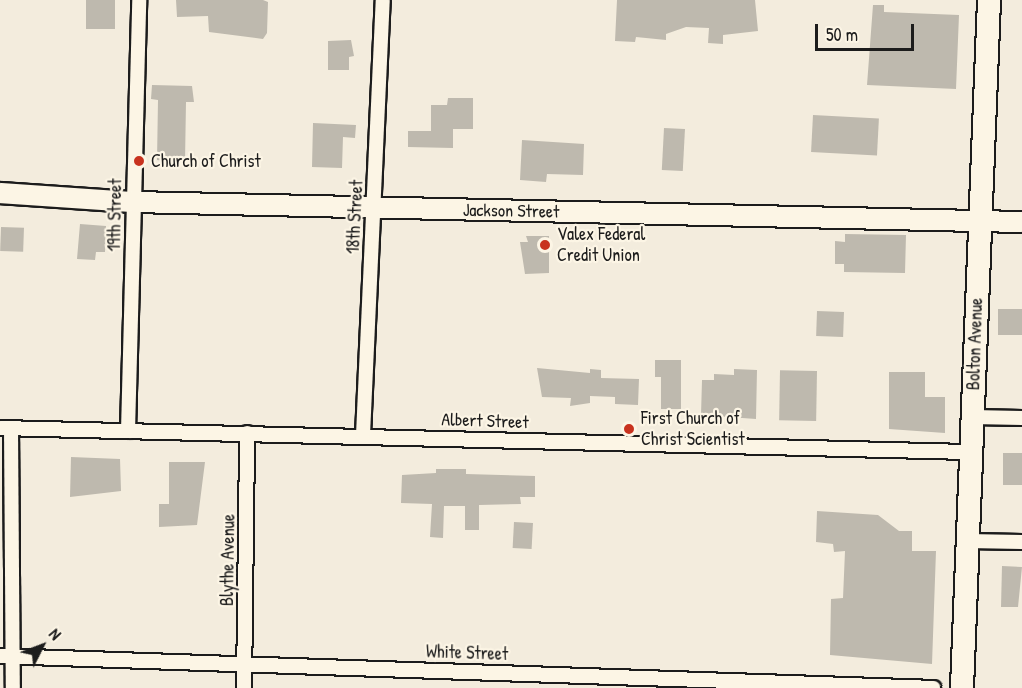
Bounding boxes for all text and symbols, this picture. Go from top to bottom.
scale bar [818,12,917,50]
text: 50 m [826,22,858,47]
place label: Church of Christ [151,150,261,172]
marker: Church of Christ [132,154,146,168]
street label: 19th Street [104,178,126,252]
street label: 18th Street [342,179,368,255]
street label: Jackson Street [463,199,559,223]
place label: Valex Federal Credit Union [557,224,645,266]
marker: Valex Federal Credit Union [538,238,552,252]
street label: Bolton Avenue [963,297,987,391]
place label: First Church of Christ Scientist [641,408,745,450]
street label: Albert Street [441,409,529,433]
marker: First Church of Christ Scientist [622,422,636,436]
street label: Blythe Avenue [216,514,240,606]
north arrow [12,616,72,676]
text: N [44,623,66,644]
street label: White Street [426,641,508,665]

